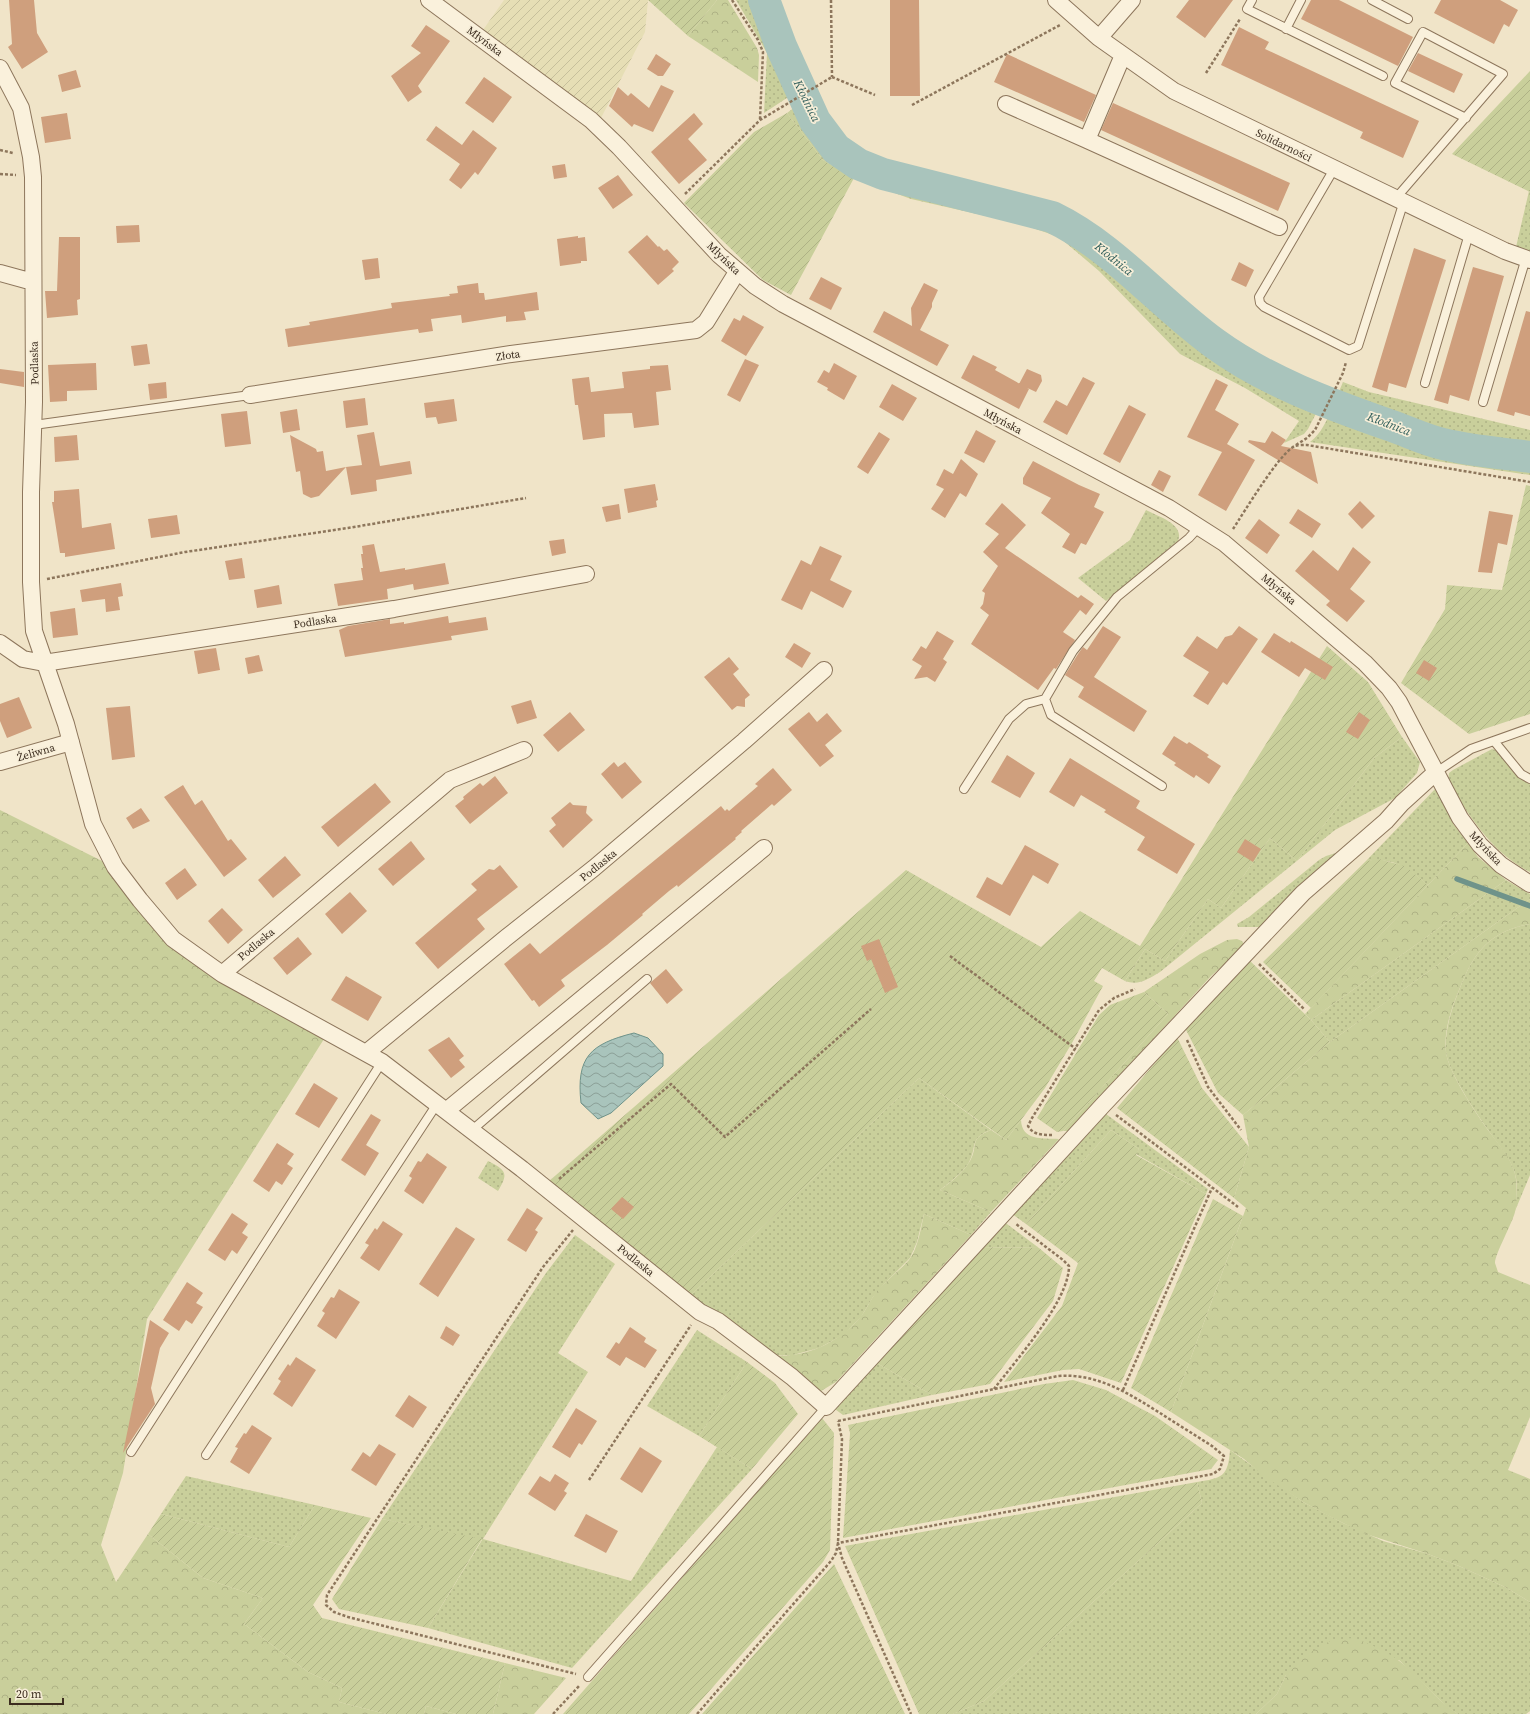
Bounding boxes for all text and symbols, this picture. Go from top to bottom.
street label: Młyńska [464,23,506,60]
water label: Kłodnica [790,76,824,125]
street label: Solidarności [1253,125,1314,165]
street label: Młyńska [703,238,744,279]
water label: Kłodnica [1091,238,1137,280]
street label: Podlaska [27,341,42,385]
street label: Złota [495,346,522,365]
street label: Młyńska [981,405,1025,438]
water label: Kłodnica [1364,408,1414,440]
street label: Młyńska [1258,570,1300,609]
street label: Podlaska [292,611,338,632]
street label: Żeliwna [16,740,57,765]
street label: Młyńska [1466,828,1506,869]
street label: Podlaska [577,846,620,885]
street label: Podlaska [235,924,278,964]
street label: Podlaska [614,1241,658,1280]
scale bar [10,1680,63,1706]
text: 20 m [16,1686,42,1702]

